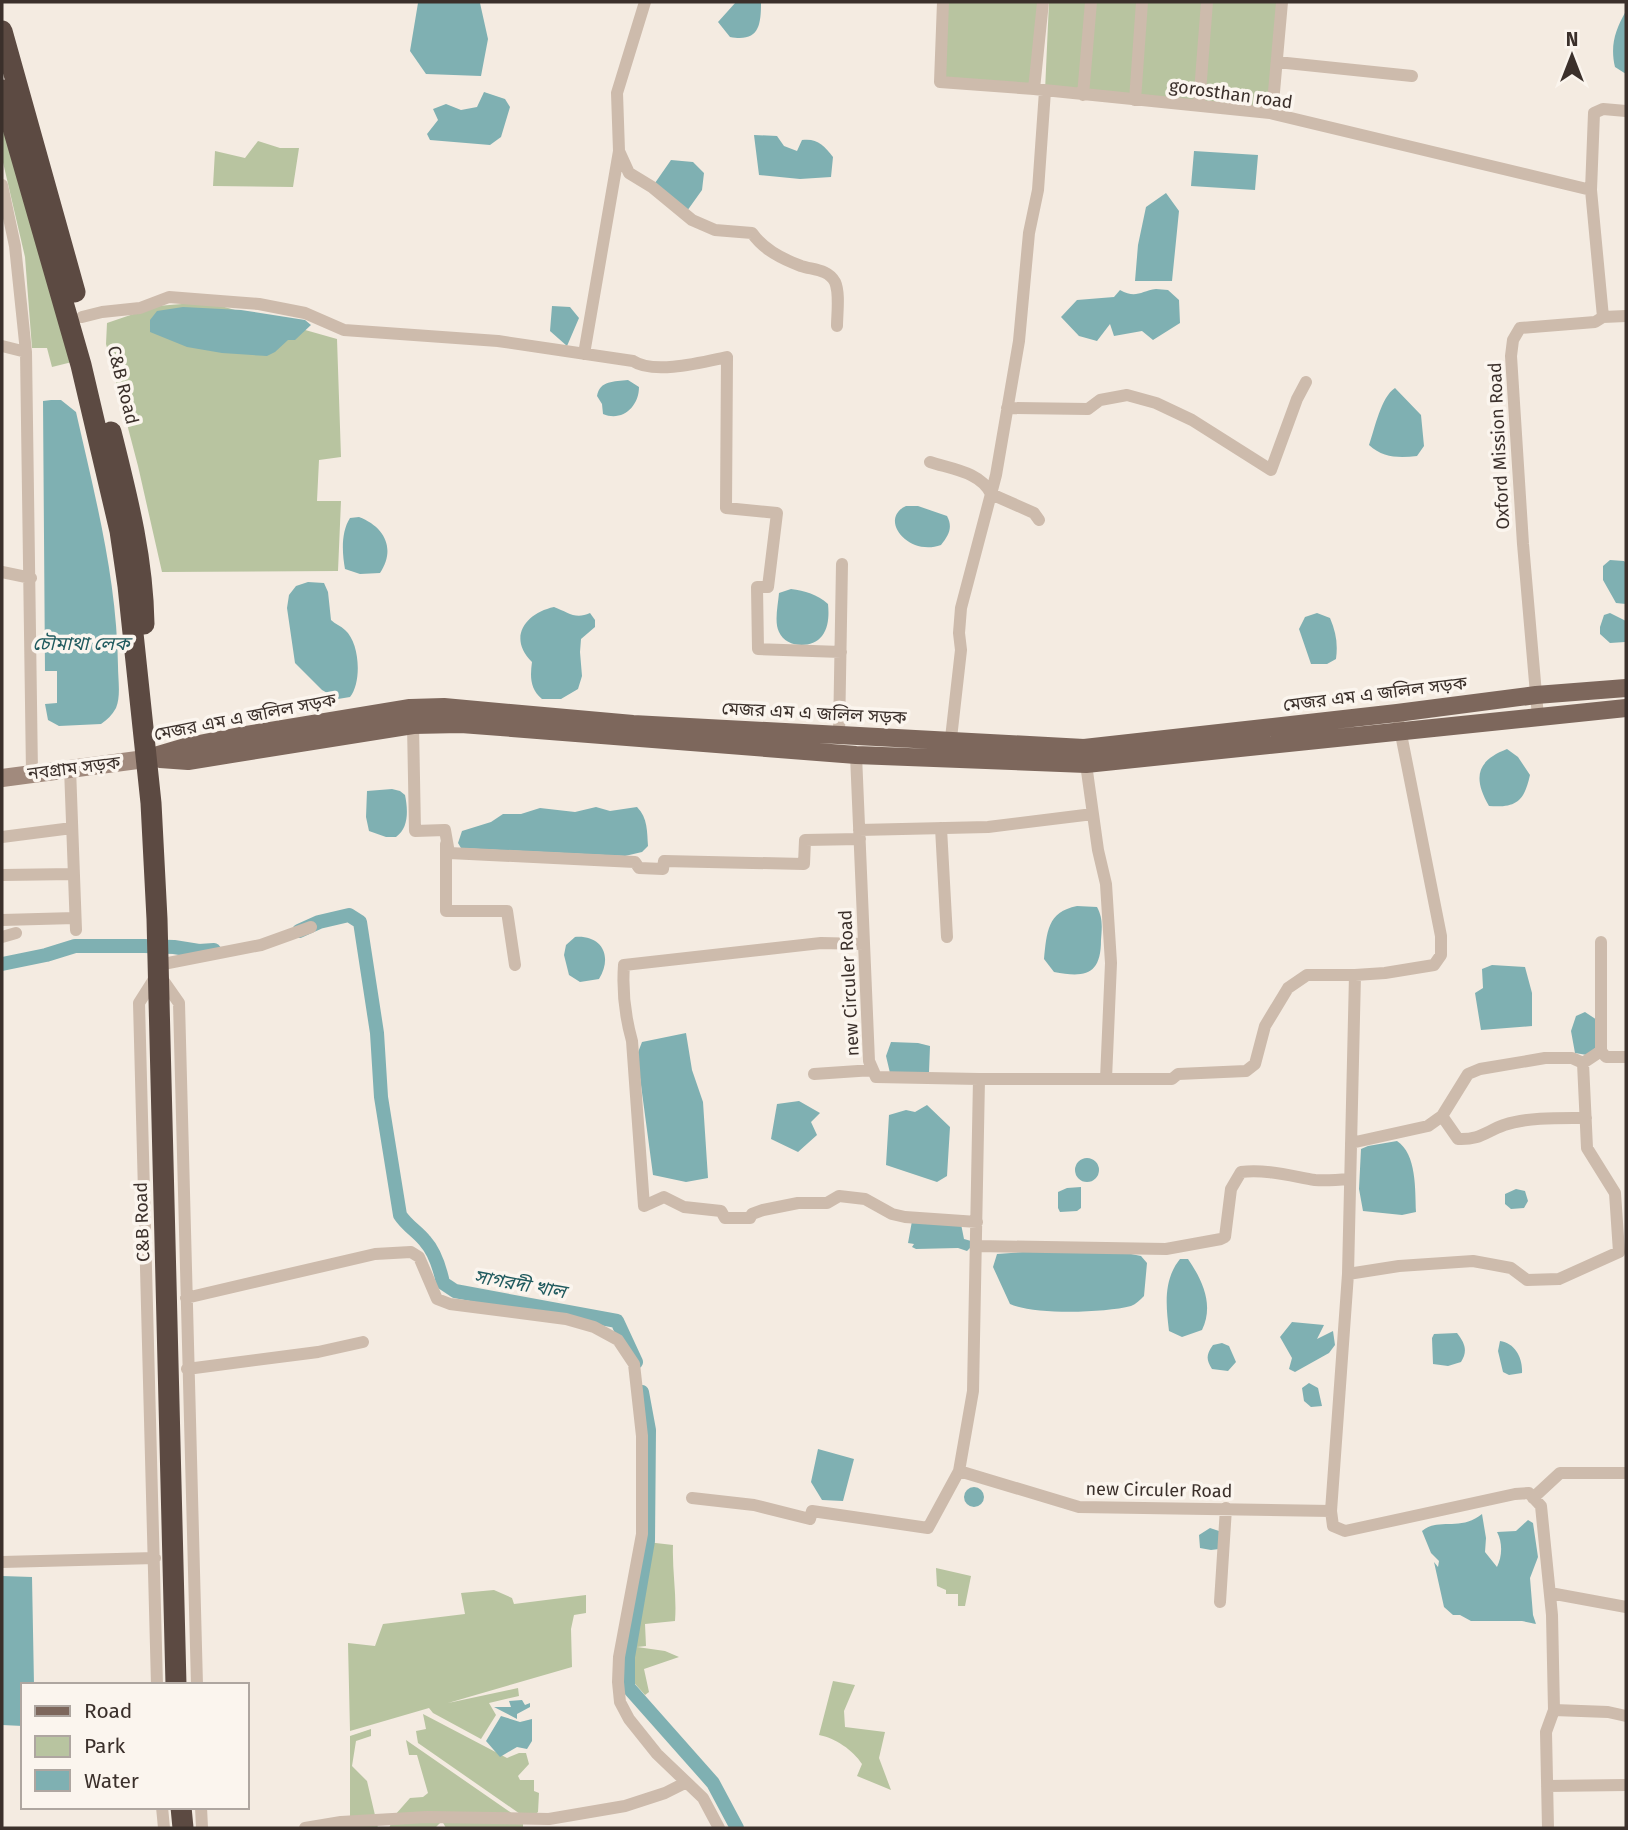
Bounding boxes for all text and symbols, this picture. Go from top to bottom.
north arrow [1537,21,1607,91]
text: N [1566,28,1578,51]
street label: gorosthan road [1168,74,1294,114]
street label: C&B Road [103,343,143,427]
street label: Oxford Mission Road [1484,362,1514,530]
water label: চৌমাথা লেক [32,632,133,655]
street label: মেজর এম এ জলিল সড়ক [1282,672,1469,716]
street label: মেজর এম এ জলিল সড়ক [152,688,339,745]
street label: মেজর এম এ জলিল সড়ক [721,697,908,729]
street label: নবগ্রাম সড়ক [25,751,122,785]
street label: new Circuler Road [834,909,864,1057]
street label: C&B Road [130,1182,154,1262]
water label: সাগরদী খাল [472,1265,572,1304]
street label: new Circuler Road [1085,1478,1233,1502]
legend [21,1683,248,1809]
text: Road [84,1698,132,1724]
text: Park [84,1733,126,1759]
text: Water [84,1768,139,1794]

